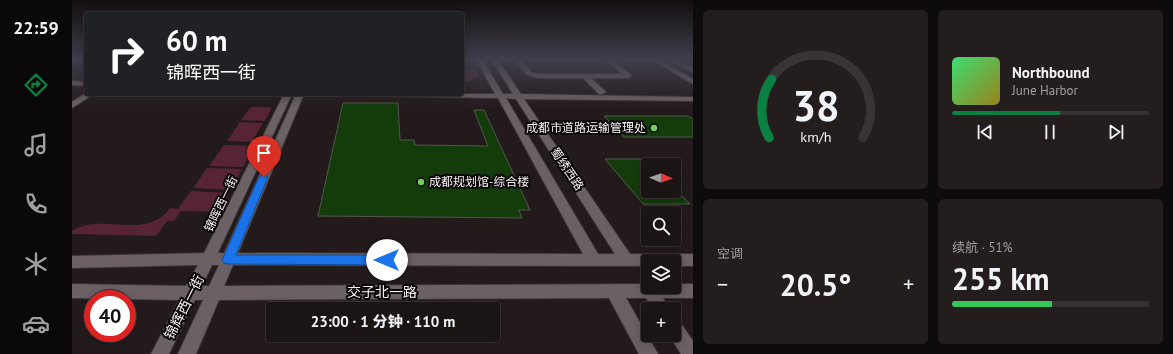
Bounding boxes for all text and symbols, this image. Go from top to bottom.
text: 22:59 [13,16,59,39]
text: 60 m [166,22,227,59]
icon: right [100,28,152,80]
text: 锦晖西一街 [166,61,256,84]
text: Northbound [1012,63,1089,82]
icon: directions [22,71,50,99]
text: 38 [792,78,839,131]
text: June Harbor [1012,82,1078,99]
place label: 成都市道路运输管理处 [526,120,646,135]
icon: previous [974,121,996,143]
icon: pause [1039,121,1061,143]
icon: next [1105,121,1127,143]
marker: 成都市道路运输管理处 [649,123,659,133]
text: km/h [800,126,831,145]
icon: music [22,131,50,159]
pin [247,136,281,177]
icon: arrive [253,142,275,164]
street label: 蜀绣西路 [548,145,587,193]
north arrow [641,158,681,198]
map controls [641,158,681,342]
street label: 锦晖西一街 [201,174,240,234]
place label: 成都规划馆-综合楼 [429,174,529,189]
marker: 成都规划馆-综合楼 [416,177,426,187]
icon: phone [22,190,50,218]
button: search [641,206,681,246]
position arrow [366,239,408,281]
text: 续航 · 51% [952,239,1013,256]
text: 空调 [717,245,743,262]
icon: climate [22,250,50,278]
button: layers [641,254,681,294]
text: 255 km [952,259,1050,298]
text: 20.5° [780,265,851,304]
text: − [717,270,728,298]
text: + [903,270,914,298]
street label: 锦辉西一街 [160,272,208,342]
street label: 交子北一路 [347,283,417,301]
speed limit sign: 40 [84,290,136,342]
button: + [641,302,681,342]
icon: car [22,310,50,338]
text: 23:00 · 1 分钟 · 110 m [311,312,455,331]

